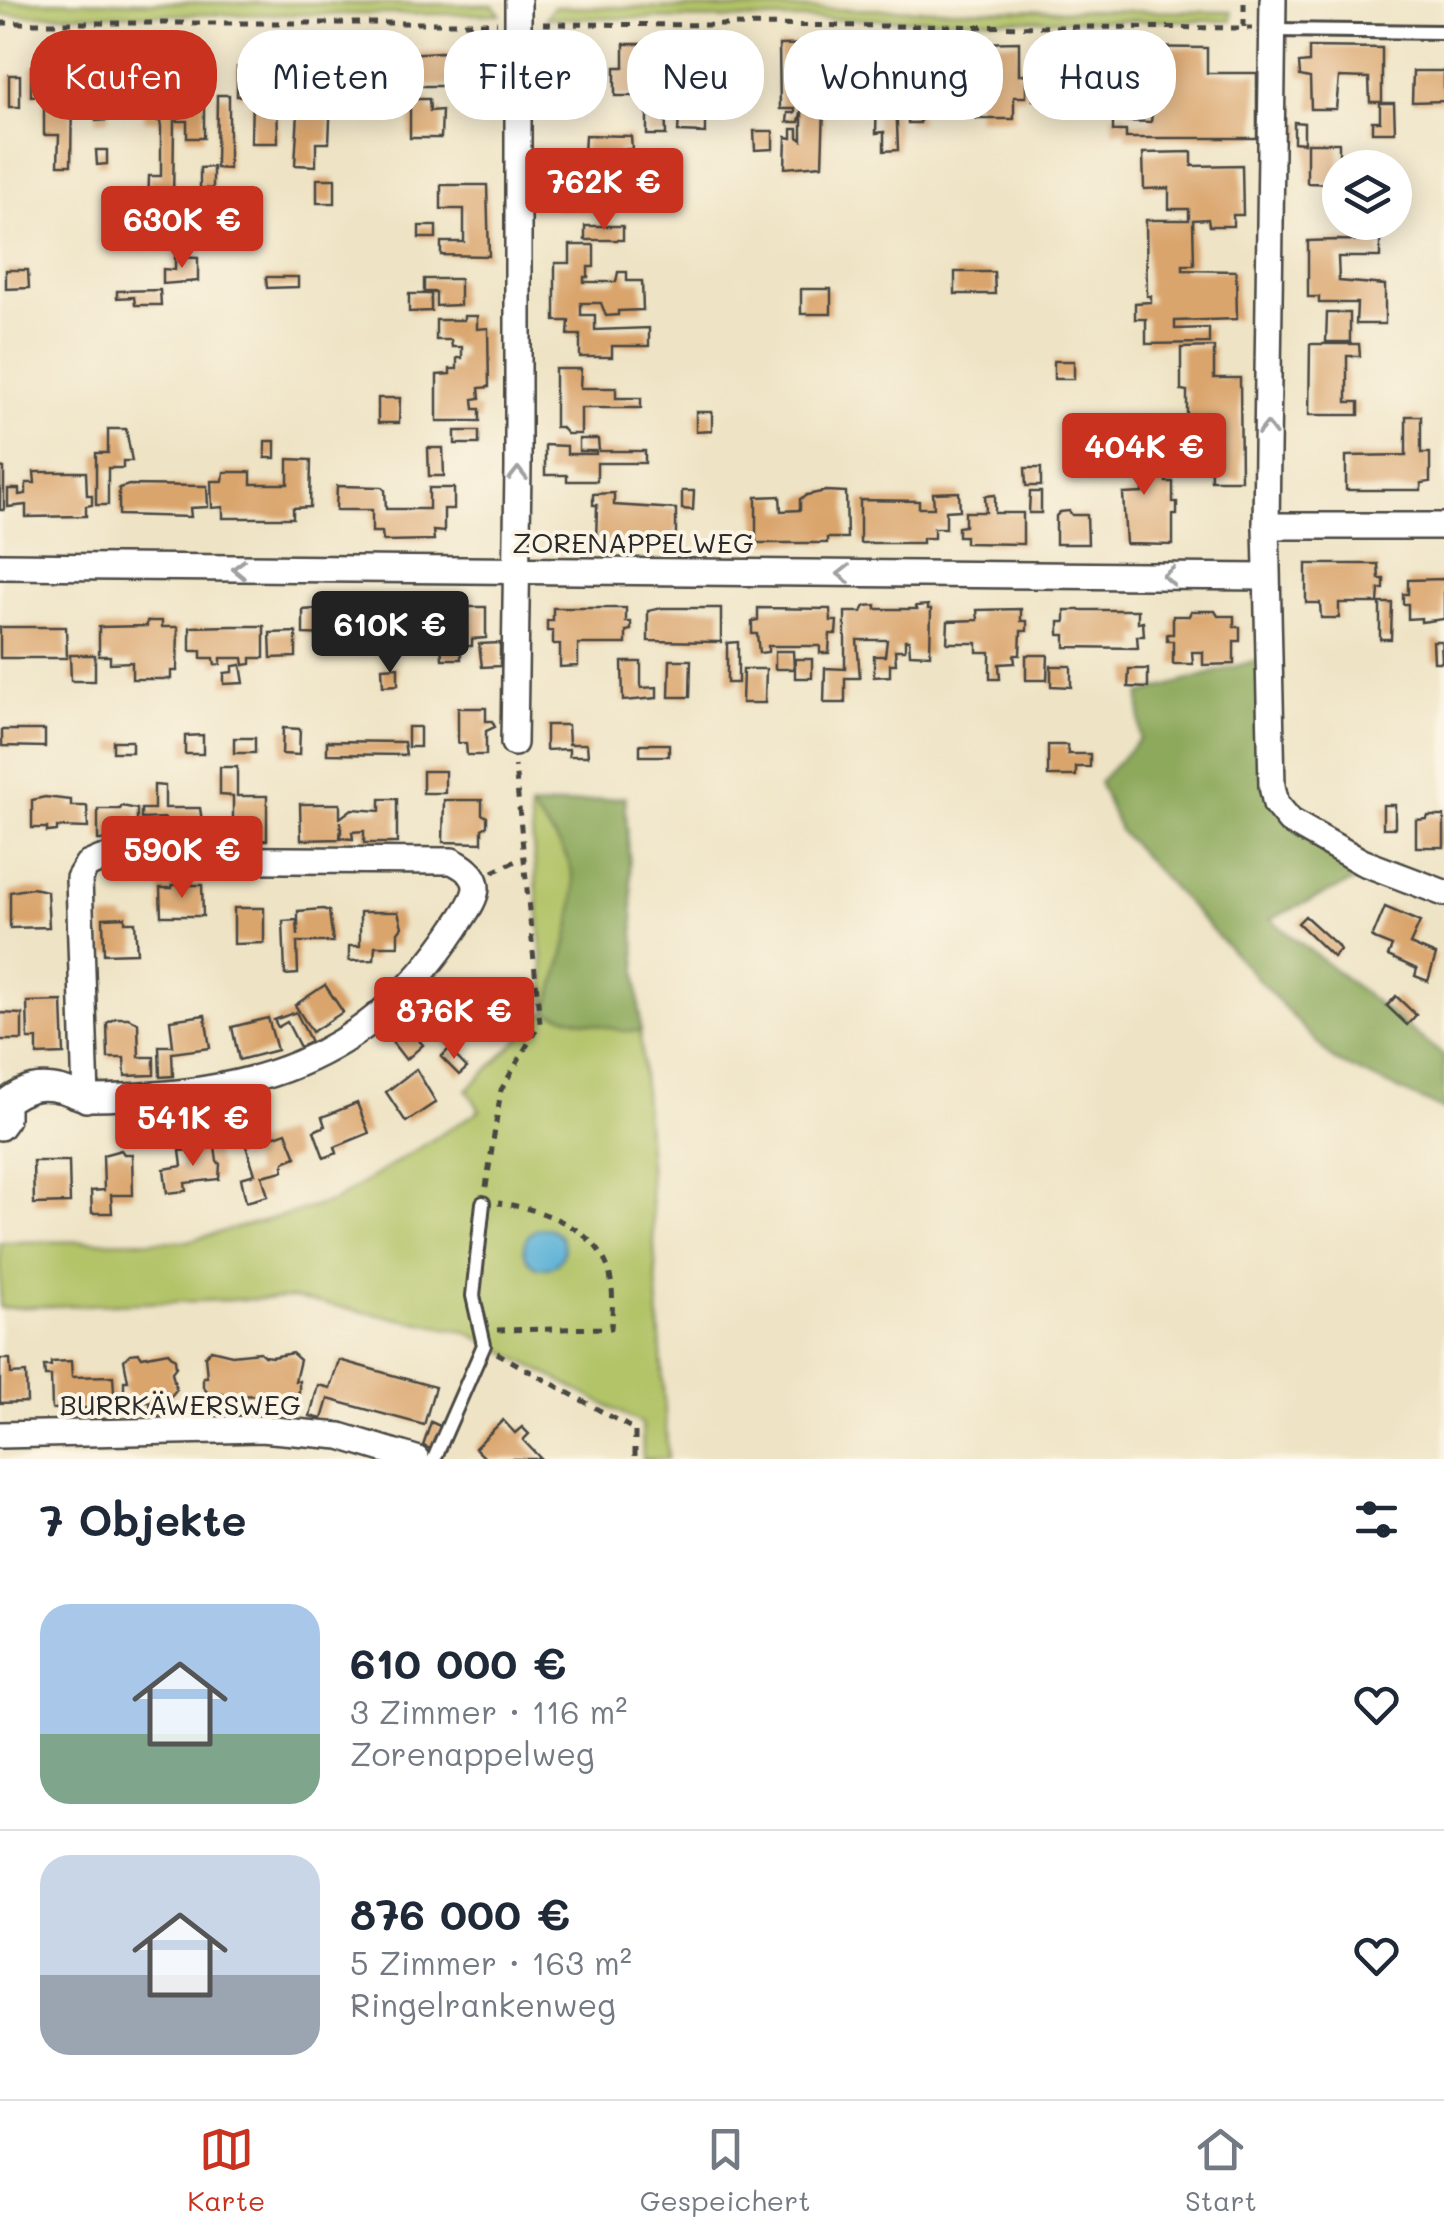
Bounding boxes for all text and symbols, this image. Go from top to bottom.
chip: Kaufen [30,30,217,120]
chip: Mieten [237,30,424,120]
chip: Filter [444,30,607,120]
chip: Neu [627,30,764,120]
chip: Wohnung [784,30,1003,120]
chip: Haus [1023,30,1176,120]
pin: 762K € [523,148,685,233]
map controls [1322,150,1412,240]
button: layers [1322,150,1412,240]
text: 762K € [547,159,661,201]
pin: 630K € [101,186,263,271]
text: 630K € [123,197,241,239]
pin: 404K € [1063,413,1225,498]
one-way arrow [1256,420,1278,436]
text: 404K € [1084,424,1204,466]
one-way arrow [507,466,529,482]
street label: ZORENAPPELWEG [512,524,754,560]
one-way arrow [230,558,246,580]
one-way arrow [835,563,850,585]
one-way arrow [1160,566,1176,587]
pin: 610K € [309,591,471,676]
text: 610K € [334,602,446,644]
pin: 590K € [101,816,263,901]
text: 590K € [123,827,241,869]
pin: 876K € [373,977,535,1062]
text: 876K € [396,988,512,1030]
pin: 541K € [112,1084,274,1169]
text: 541K € [137,1095,249,1137]
street label: BURRKÄWERSWEG [59,1386,301,1422]
text: 7 Objekte [40,1492,246,1547]
icon: filters [1349,1492,1404,1547]
text: 610 000 € [350,1635,566,1690]
icon: home [120,1644,240,1764]
icon: heart [1349,1677,1404,1732]
text: 3 Zimmer · 116 m² [350,1690,627,1732]
text: Zorenappelweg [350,1732,595,1774]
text: 876 000 € [350,1886,570,1941]
icon: home [120,1895,240,2015]
icon: heart [1349,1928,1404,1983]
text: 5 Zimmer · 163 m² [350,1941,632,1983]
text: Ringelrankenweg [350,1983,616,2025]
tab: Karte [187,2122,265,2218]
tab: Gespeichert [640,2122,811,2218]
tab: Start [1185,2122,1257,2218]

